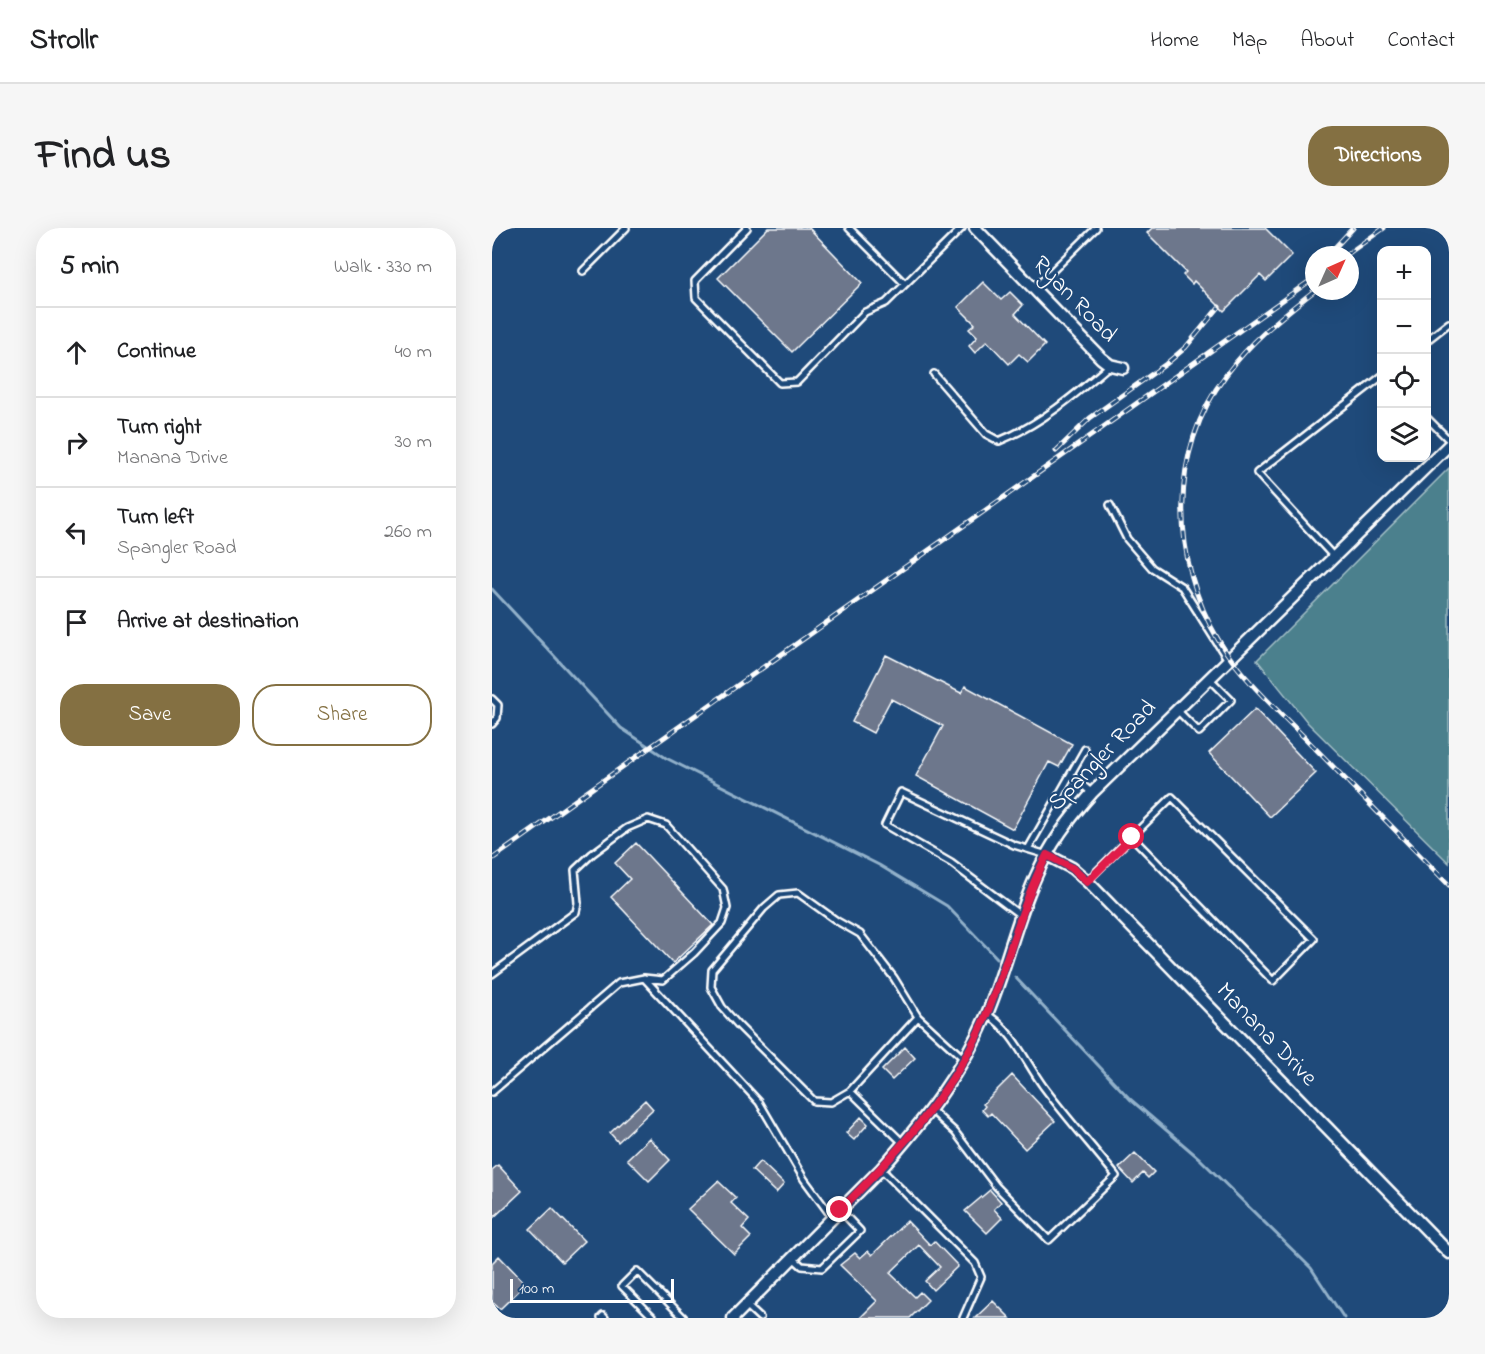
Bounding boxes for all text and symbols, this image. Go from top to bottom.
text: Strollr [30,21,98,62]
text: Home [1150,26,1199,56]
text: Map [1232,26,1267,56]
text: About [1300,26,1354,56]
text: Contact [1387,26,1455,56]
text: Find us [36,126,171,187]
button: Directions [1308,126,1449,186]
north arrow [1305,246,1359,300]
map controls [1377,246,1431,462]
button: + [1377,246,1431,300]
text: 5 min [60,248,119,286]
street label: Ryan Road [1023,248,1125,353]
text: Walk · 330 m [334,253,432,282]
button: − [1377,300,1431,354]
icon: ahead [60,336,93,369]
text: Continue [117,336,196,368]
text: 40 m [395,338,432,367]
button: locate [1377,354,1431,408]
button: layers [1377,408,1431,462]
text: Turn right [117,412,202,444]
icon: right [60,426,93,459]
text: 30 m [395,428,432,457]
text: Manana Drive [117,444,228,473]
text: Turn left [117,502,194,534]
icon: left [60,516,93,549]
text: 260 m [384,518,432,547]
text: Spangler Road [117,534,237,563]
icon: arrive [60,606,93,639]
text: Arrive at destination [117,606,299,638]
button: Save [60,684,240,746]
button: Share [252,684,432,746]
street label: Spangler Road [1041,692,1166,820]
route start [1118,823,1144,849]
street label: Manana Drive [1207,975,1325,1095]
route end [826,1196,852,1222]
scale bar [510,1276,674,1304]
text: 100 m [519,1277,554,1301]

